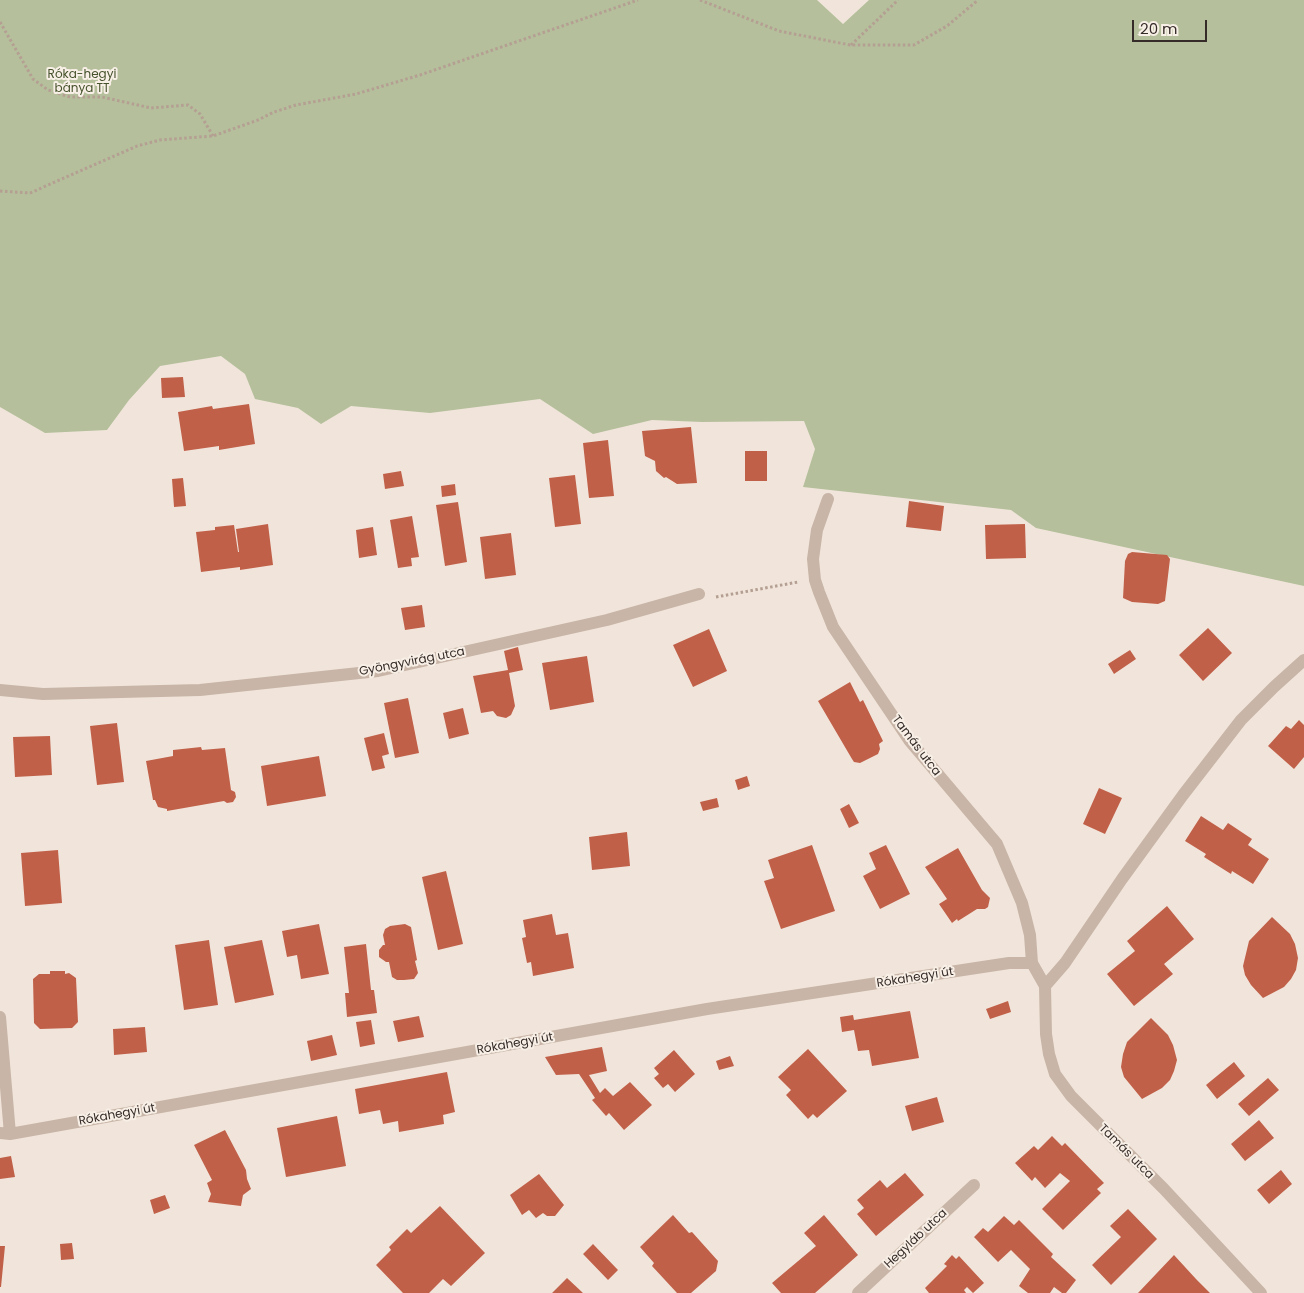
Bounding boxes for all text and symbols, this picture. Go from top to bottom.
scale bar [1134,10,1209,42]
text: 20 m [1140,18,1178,39]
park label: Róka-hegyi bánya TT [48,68,116,96]
street label: Gyöngyvirág utca [358,645,466,679]
street label: Tamás utca [889,713,943,779]
street label: Rókahegyi út [876,965,954,991]
street label: Rókahegyi út [476,1030,554,1058]
street label: Rókahegyi út [78,1101,156,1129]
street label: Tamás utca [1095,1121,1157,1183]
street label: Hegyláb utca [882,1206,950,1272]

